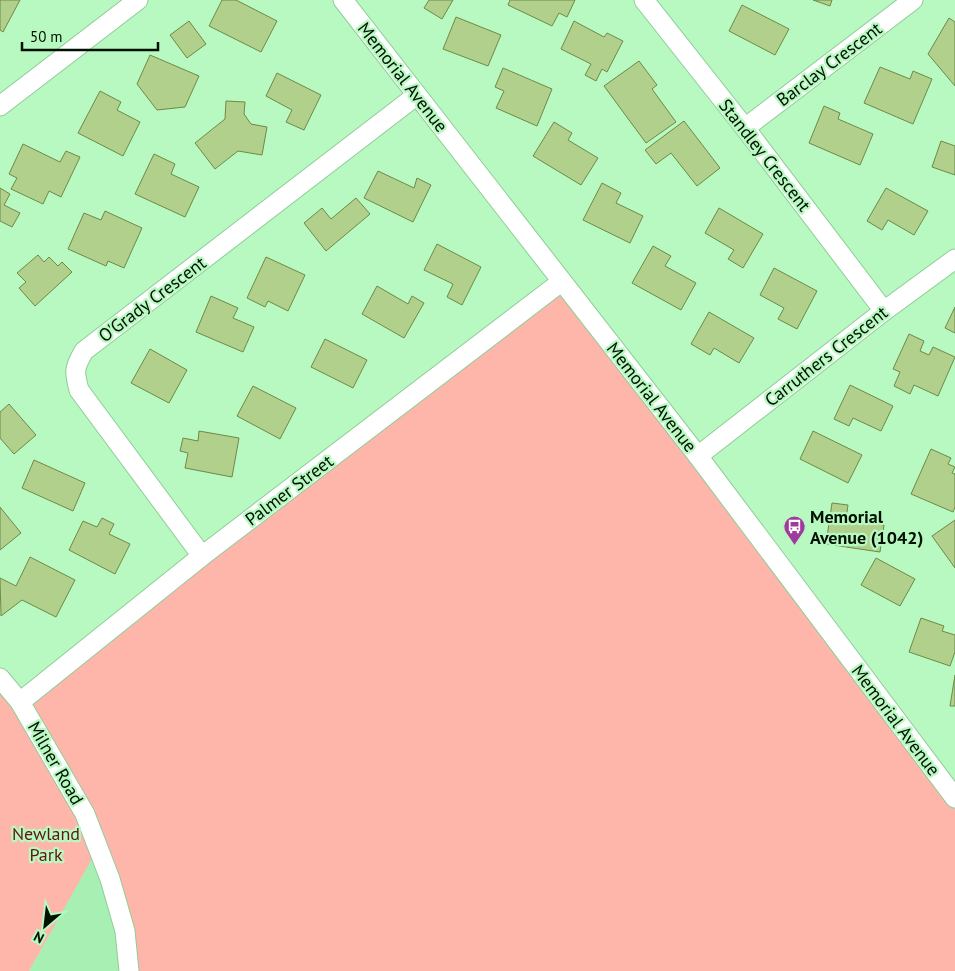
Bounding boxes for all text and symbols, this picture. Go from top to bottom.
street label: Memorial Avenue [353,17,453,137]
street label: Barclay Crescent [772,17,886,111]
scale bar [22,20,159,52]
text: 50 m [30,27,63,46]
street label: Standley Crescent [714,94,816,216]
street label: O'Grady Crescent [94,251,210,347]
street label: Carruthers Crescent [760,301,892,411]
street label: Memorial Avenue [602,337,702,457]
street label: Palmer Street [240,449,338,531]
place label: Memorial Avenue (1042) [810,505,923,549]
bus stop icon: Memorial Avenue (1042) [782,514,806,545]
street label: Memorial Avenue [847,660,945,780]
street label: Milner Road [23,717,89,809]
park label: Newland Park [12,822,80,866]
north arrow [20,901,70,951]
text: N [31,927,47,948]

